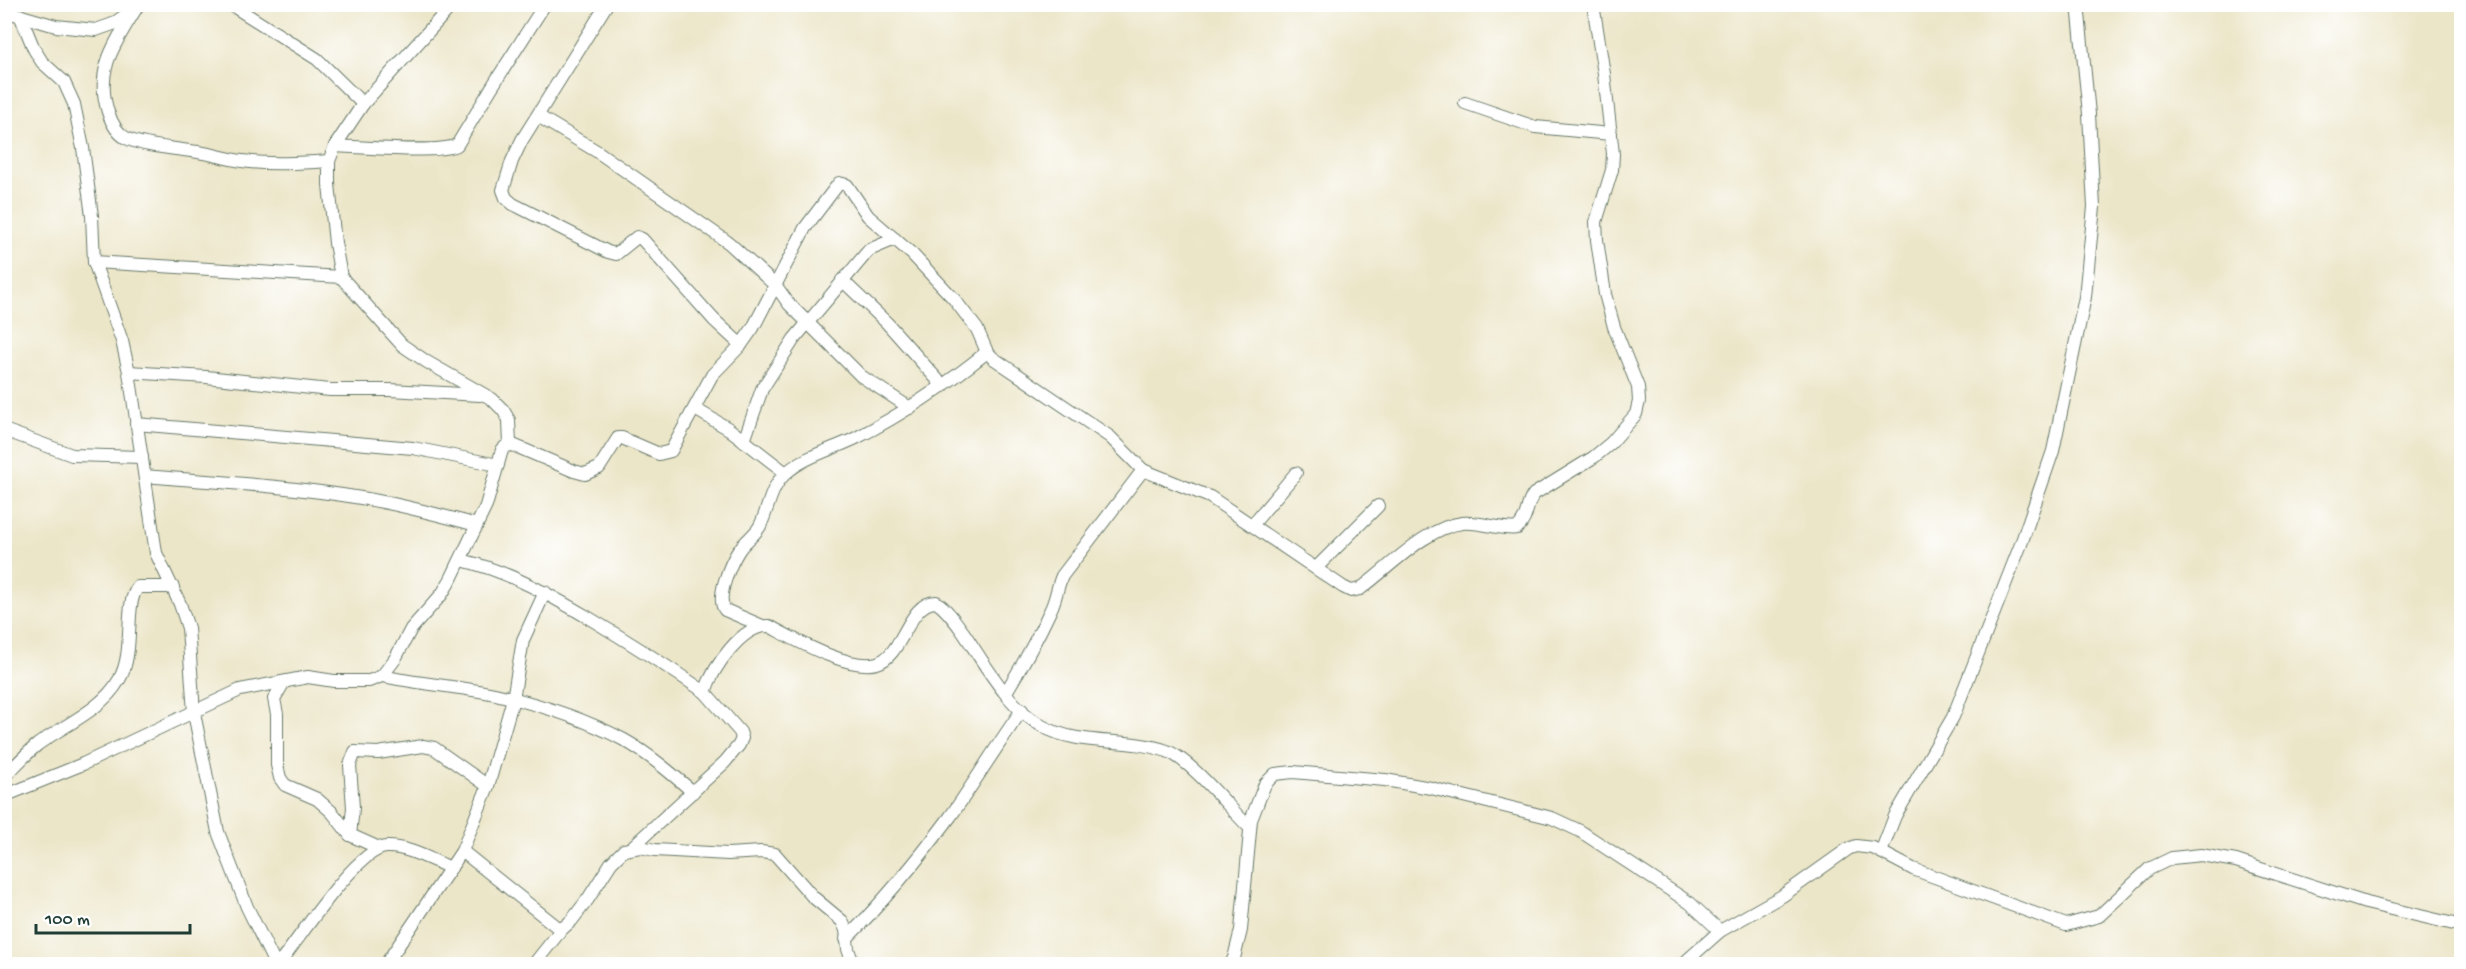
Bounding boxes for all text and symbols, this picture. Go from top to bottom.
scale bar [36,897,190,935]
text: 100 m [44,910,90,931]

